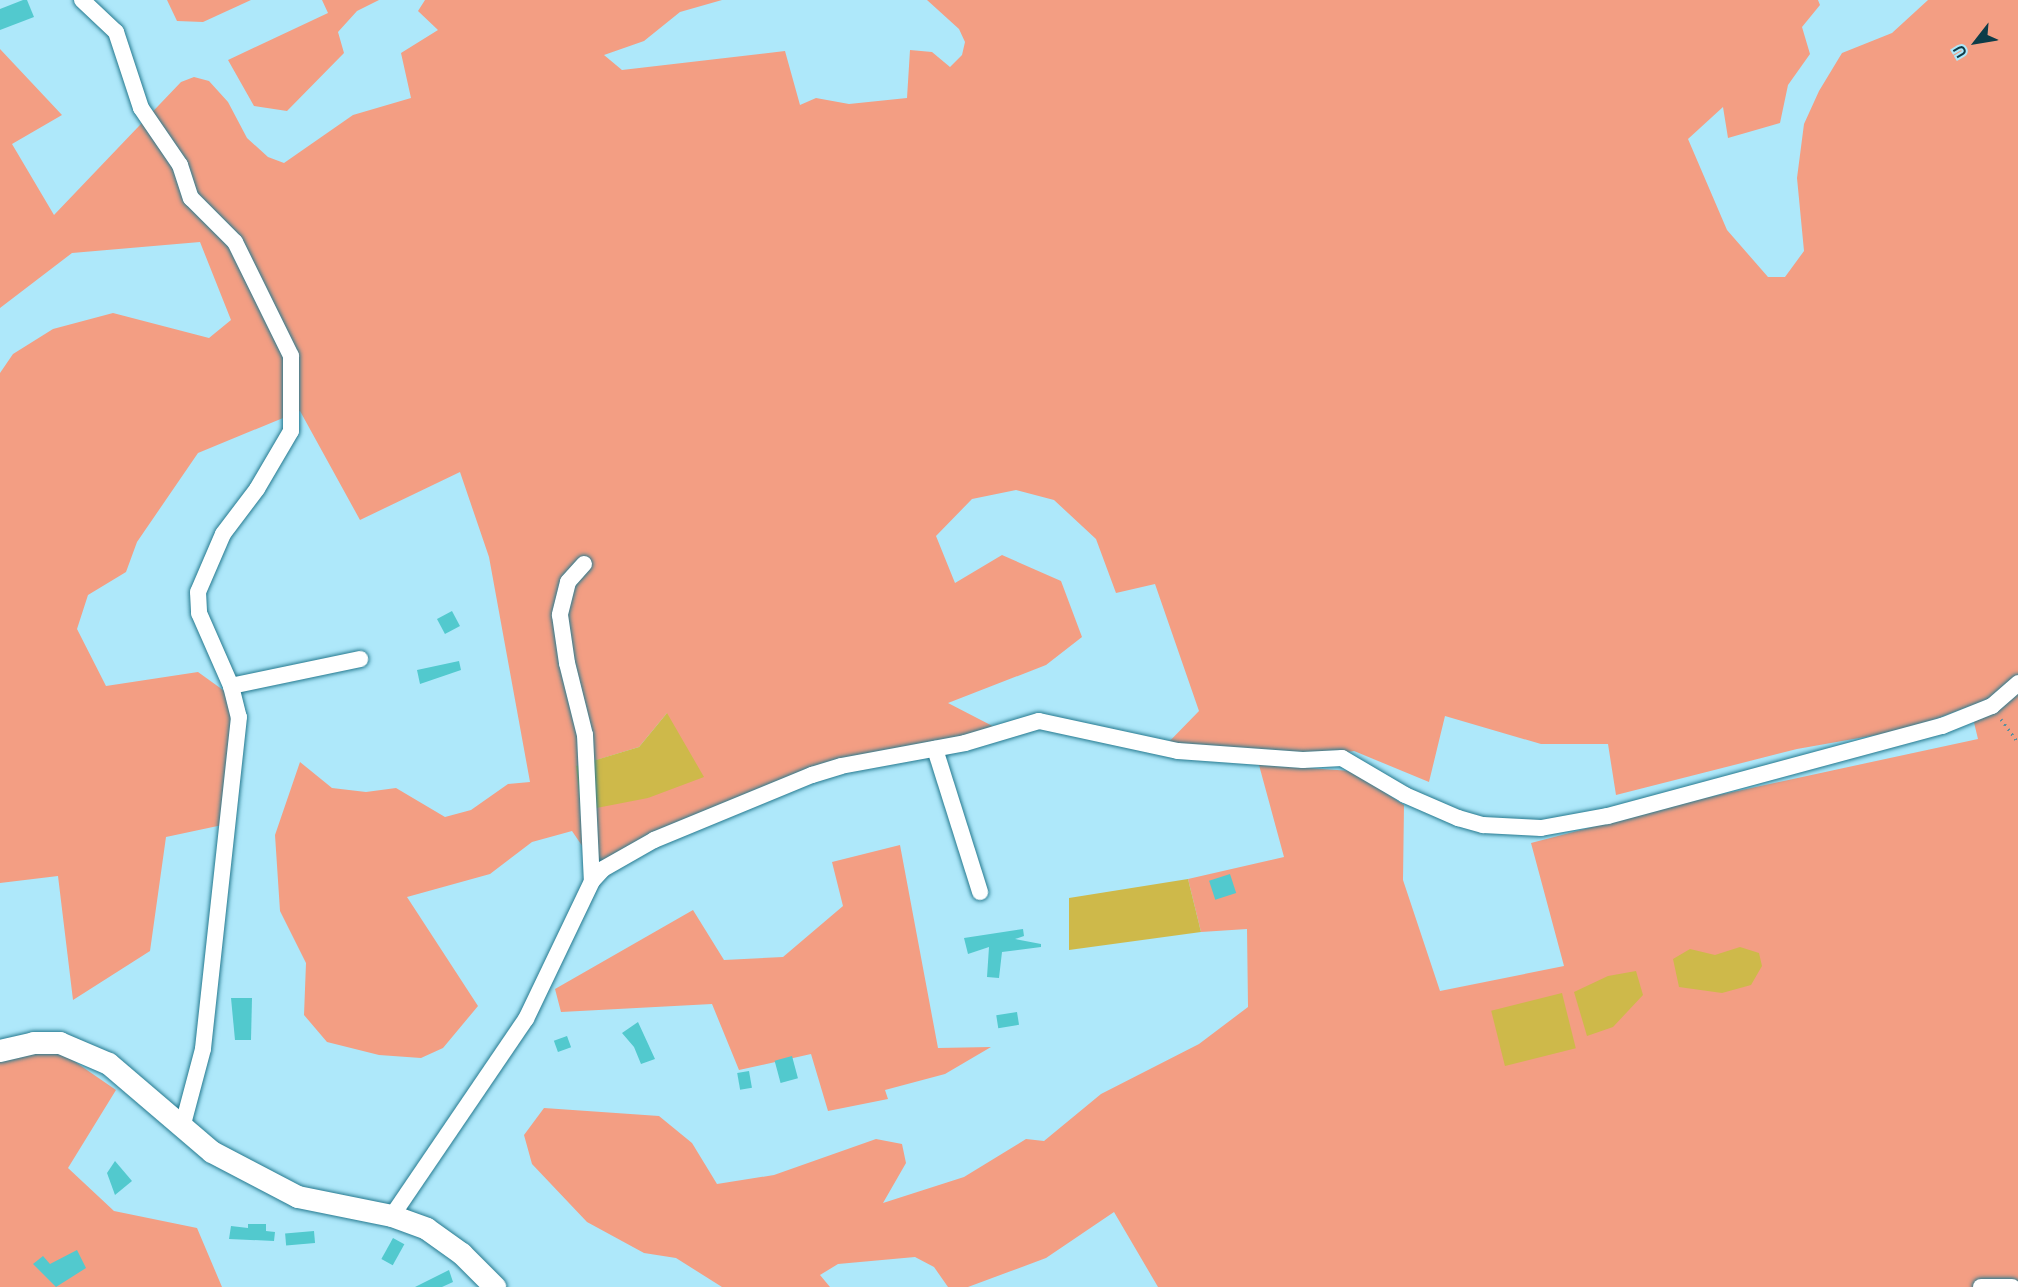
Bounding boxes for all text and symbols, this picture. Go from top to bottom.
north arrow [1946,12,2006,72]
text: U [1949,42,1971,61]

